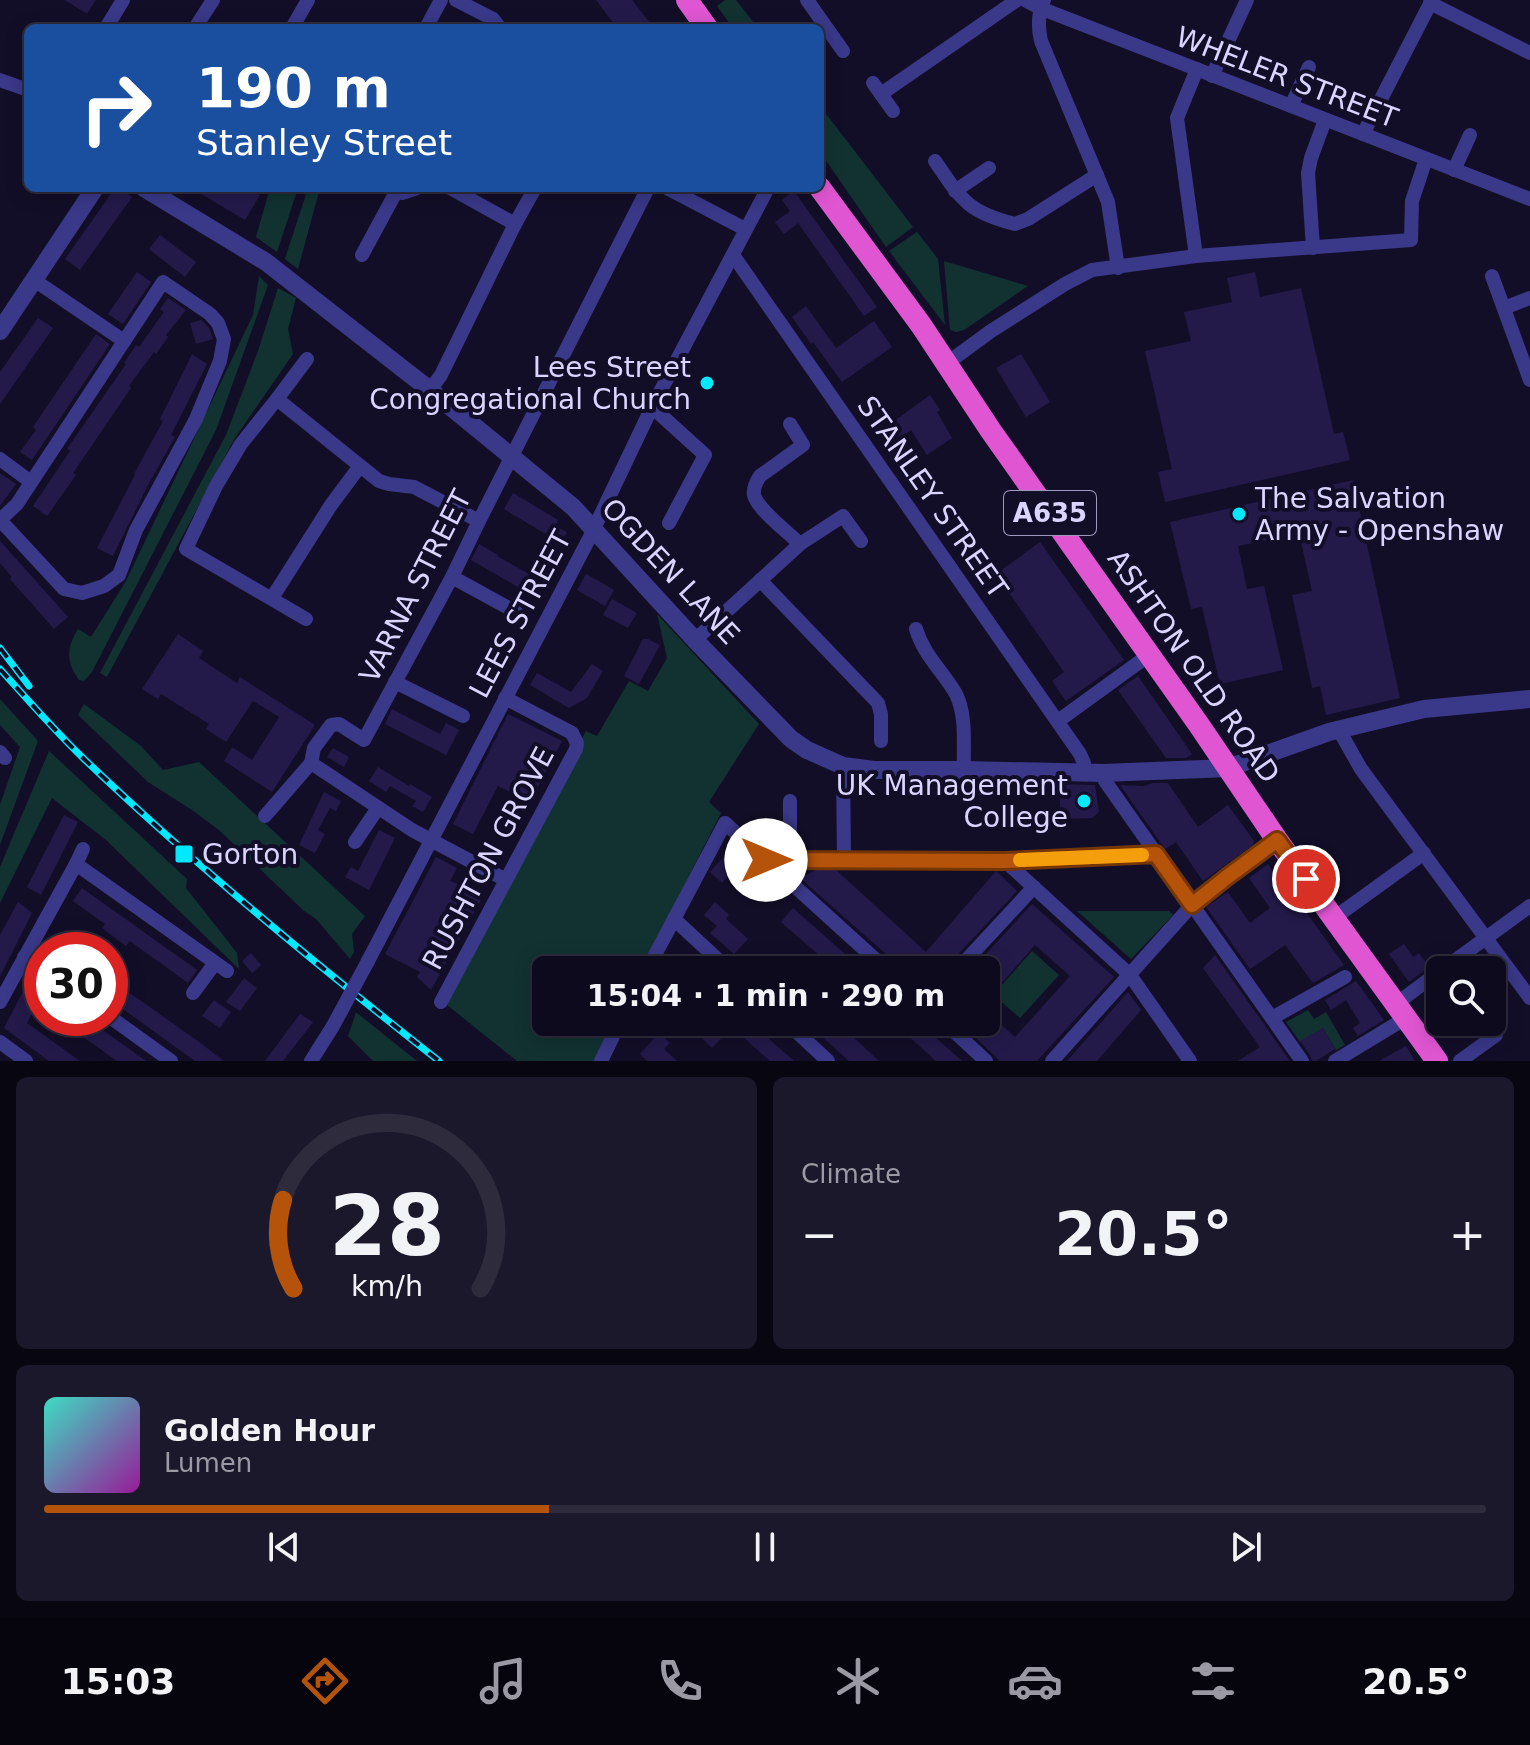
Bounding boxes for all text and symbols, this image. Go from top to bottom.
street label: WHELER STREET [1171,20,1403,135]
text: 190 m [196,55,391,120]
icon: right [64,56,168,160]
text: Stanley Street [196,122,452,163]
place label: Lees Street Congregational Church [369,351,691,416]
marker: Lees Street Congregational Church [698,374,716,392]
street label: STANLEY STREET [851,390,1015,605]
place label: The Salvation Army - Openshaw [1254,482,1504,547]
street label: VARNA STREET [353,484,479,688]
road number: A635 [1004,491,1096,535]
street label: OGDEN LANE [595,492,746,651]
marker: The Salvation Army - Openshaw [1230,505,1248,523]
street label: LEES STREET [463,524,579,703]
street label: ASHTON OLD ROAD [1101,543,1286,789]
street label: RUSHTON GROVE [416,741,561,975]
place label: UK Management College [836,769,1068,834]
marker: UK Management College [1075,792,1093,810]
position arrow [724,818,808,902]
place label: Gorton [202,838,298,871]
marker: Gorton [173,843,195,865]
pin [1272,845,1340,913]
icon: arrive [1284,857,1328,901]
speed limit sign: 30 [24,932,128,1036]
map controls [1426,956,1506,1036]
button: search [1426,956,1506,1036]
text: 15:04 · 1 min · 290 m [587,978,945,1013]
text: Climate [801,1159,901,1189]
text: 28 [329,1178,444,1275]
text: 20.5° [1054,1199,1233,1269]
text: − [801,1209,838,1260]
text: + [1449,1209,1486,1260]
text: km/h [350,1269,423,1303]
text: Golden Hour [164,1413,375,1448]
text: Lumen [164,1448,252,1478]
icon: previous [262,1525,306,1569]
icon: pause [743,1525,787,1569]
icon: next [1224,1525,1268,1569]
icon: directions [297,1653,353,1709]
icon: music [475,1653,531,1709]
icon: phone [652,1653,708,1709]
icon: climate [830,1653,886,1709]
icon: car [1007,1653,1063,1709]
icon: filters [1185,1653,1241,1709]
text: 15:03 [61,1661,175,1702]
text: 20.5° [1362,1661,1469,1702]

